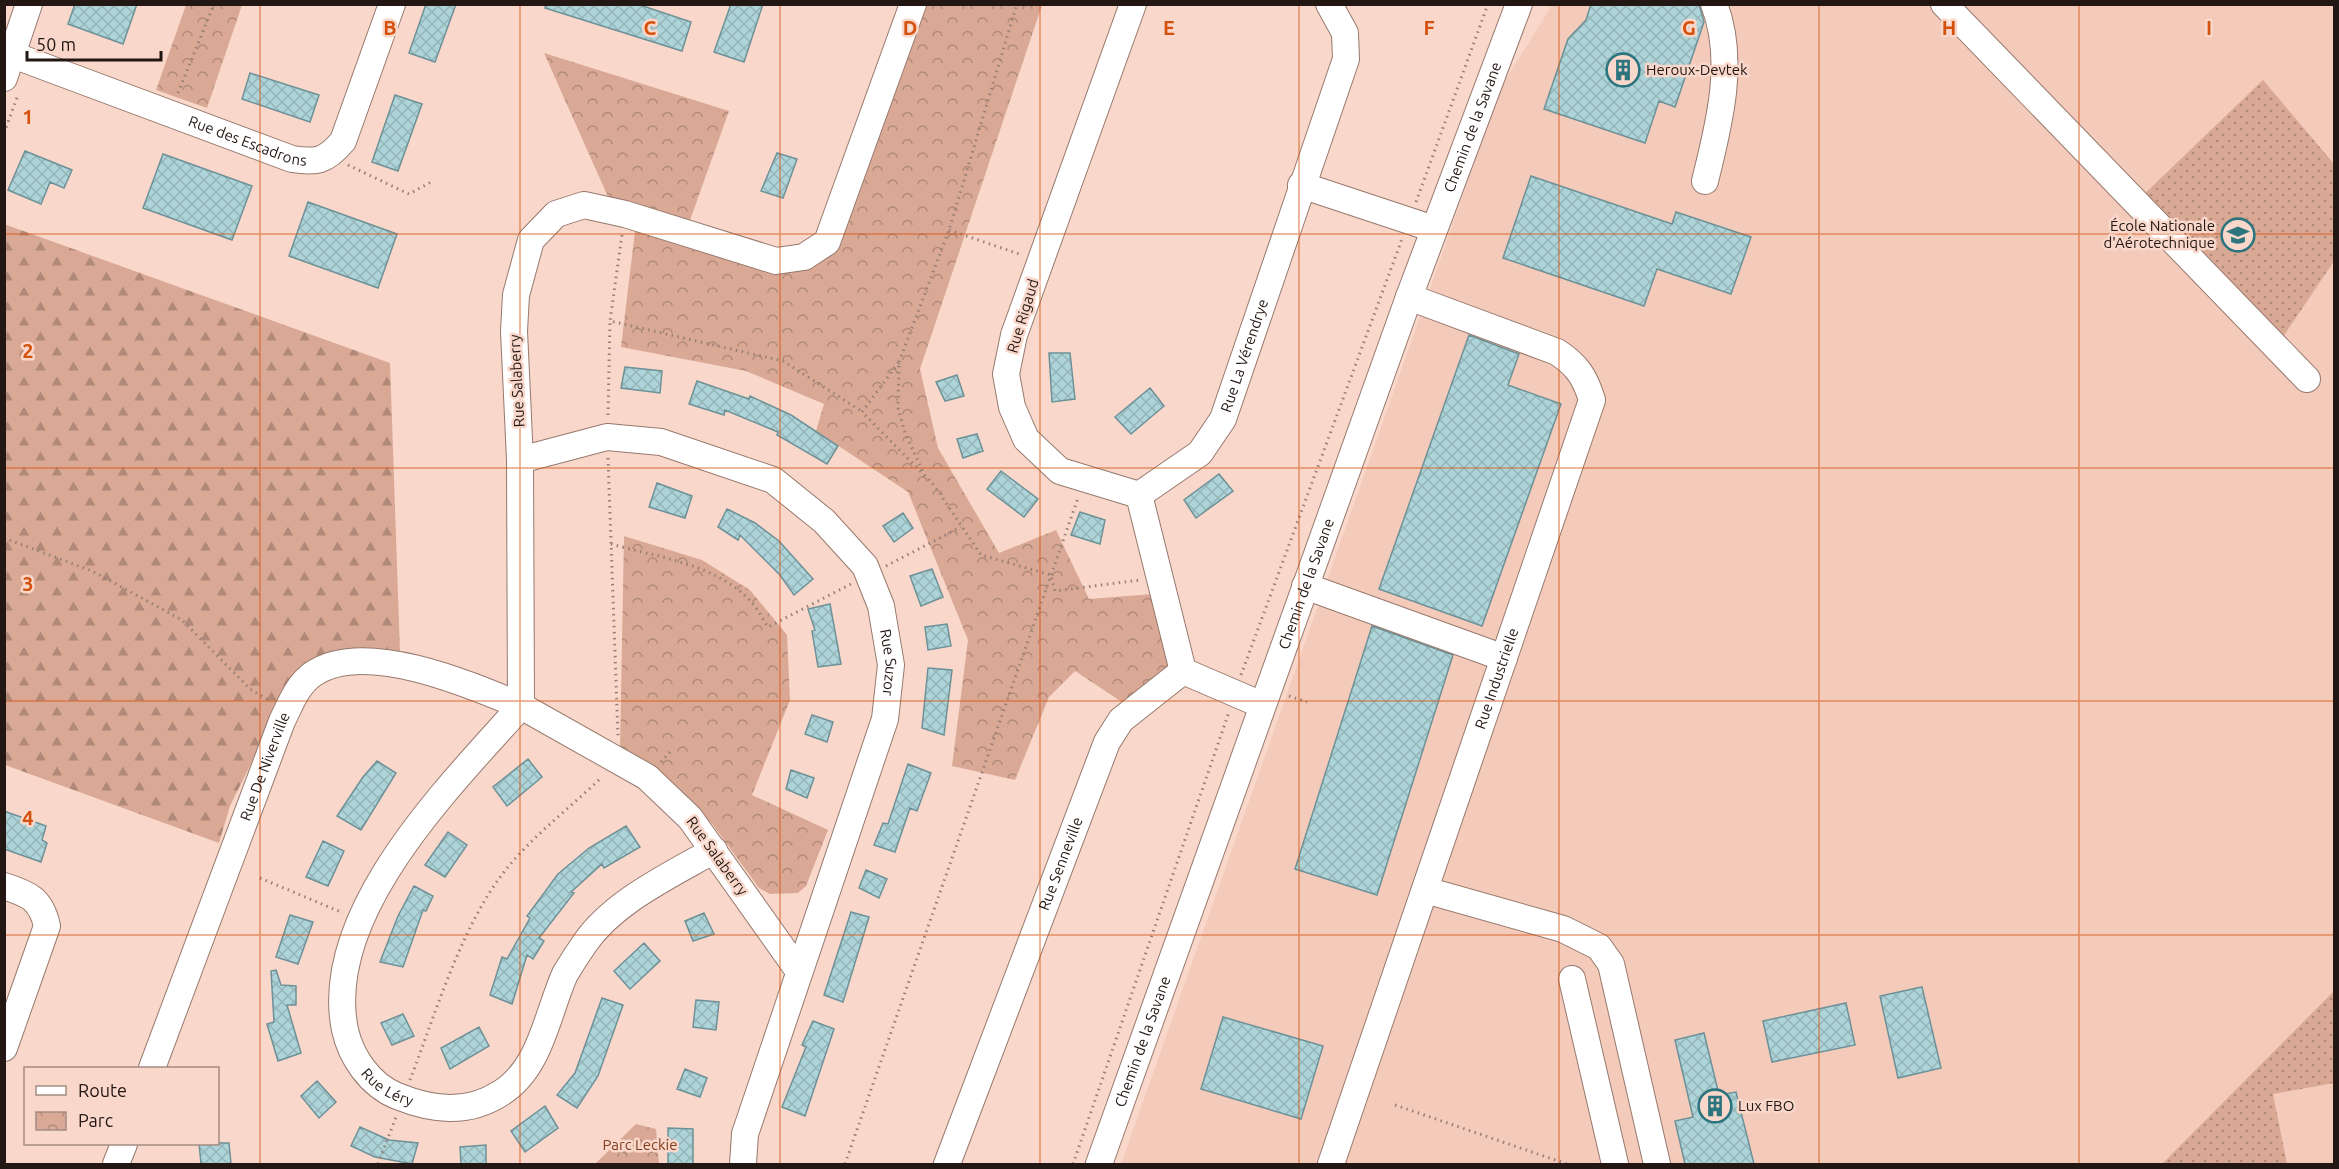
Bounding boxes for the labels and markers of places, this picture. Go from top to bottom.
building icon: Heroux-Devtek [1605,52,1641,88]
place label: Heroux-Devtek [1646,61,1748,78]
place label: École Nationale d'Aérotechnique [2104,217,2215,251]
school or university icon: École Nationale d'Aérotechnique [2220,217,2256,253]
building icon: Lux FBO [1697,1088,1733,1124]
place label: Lux FBO [1738,1097,1794,1114]

